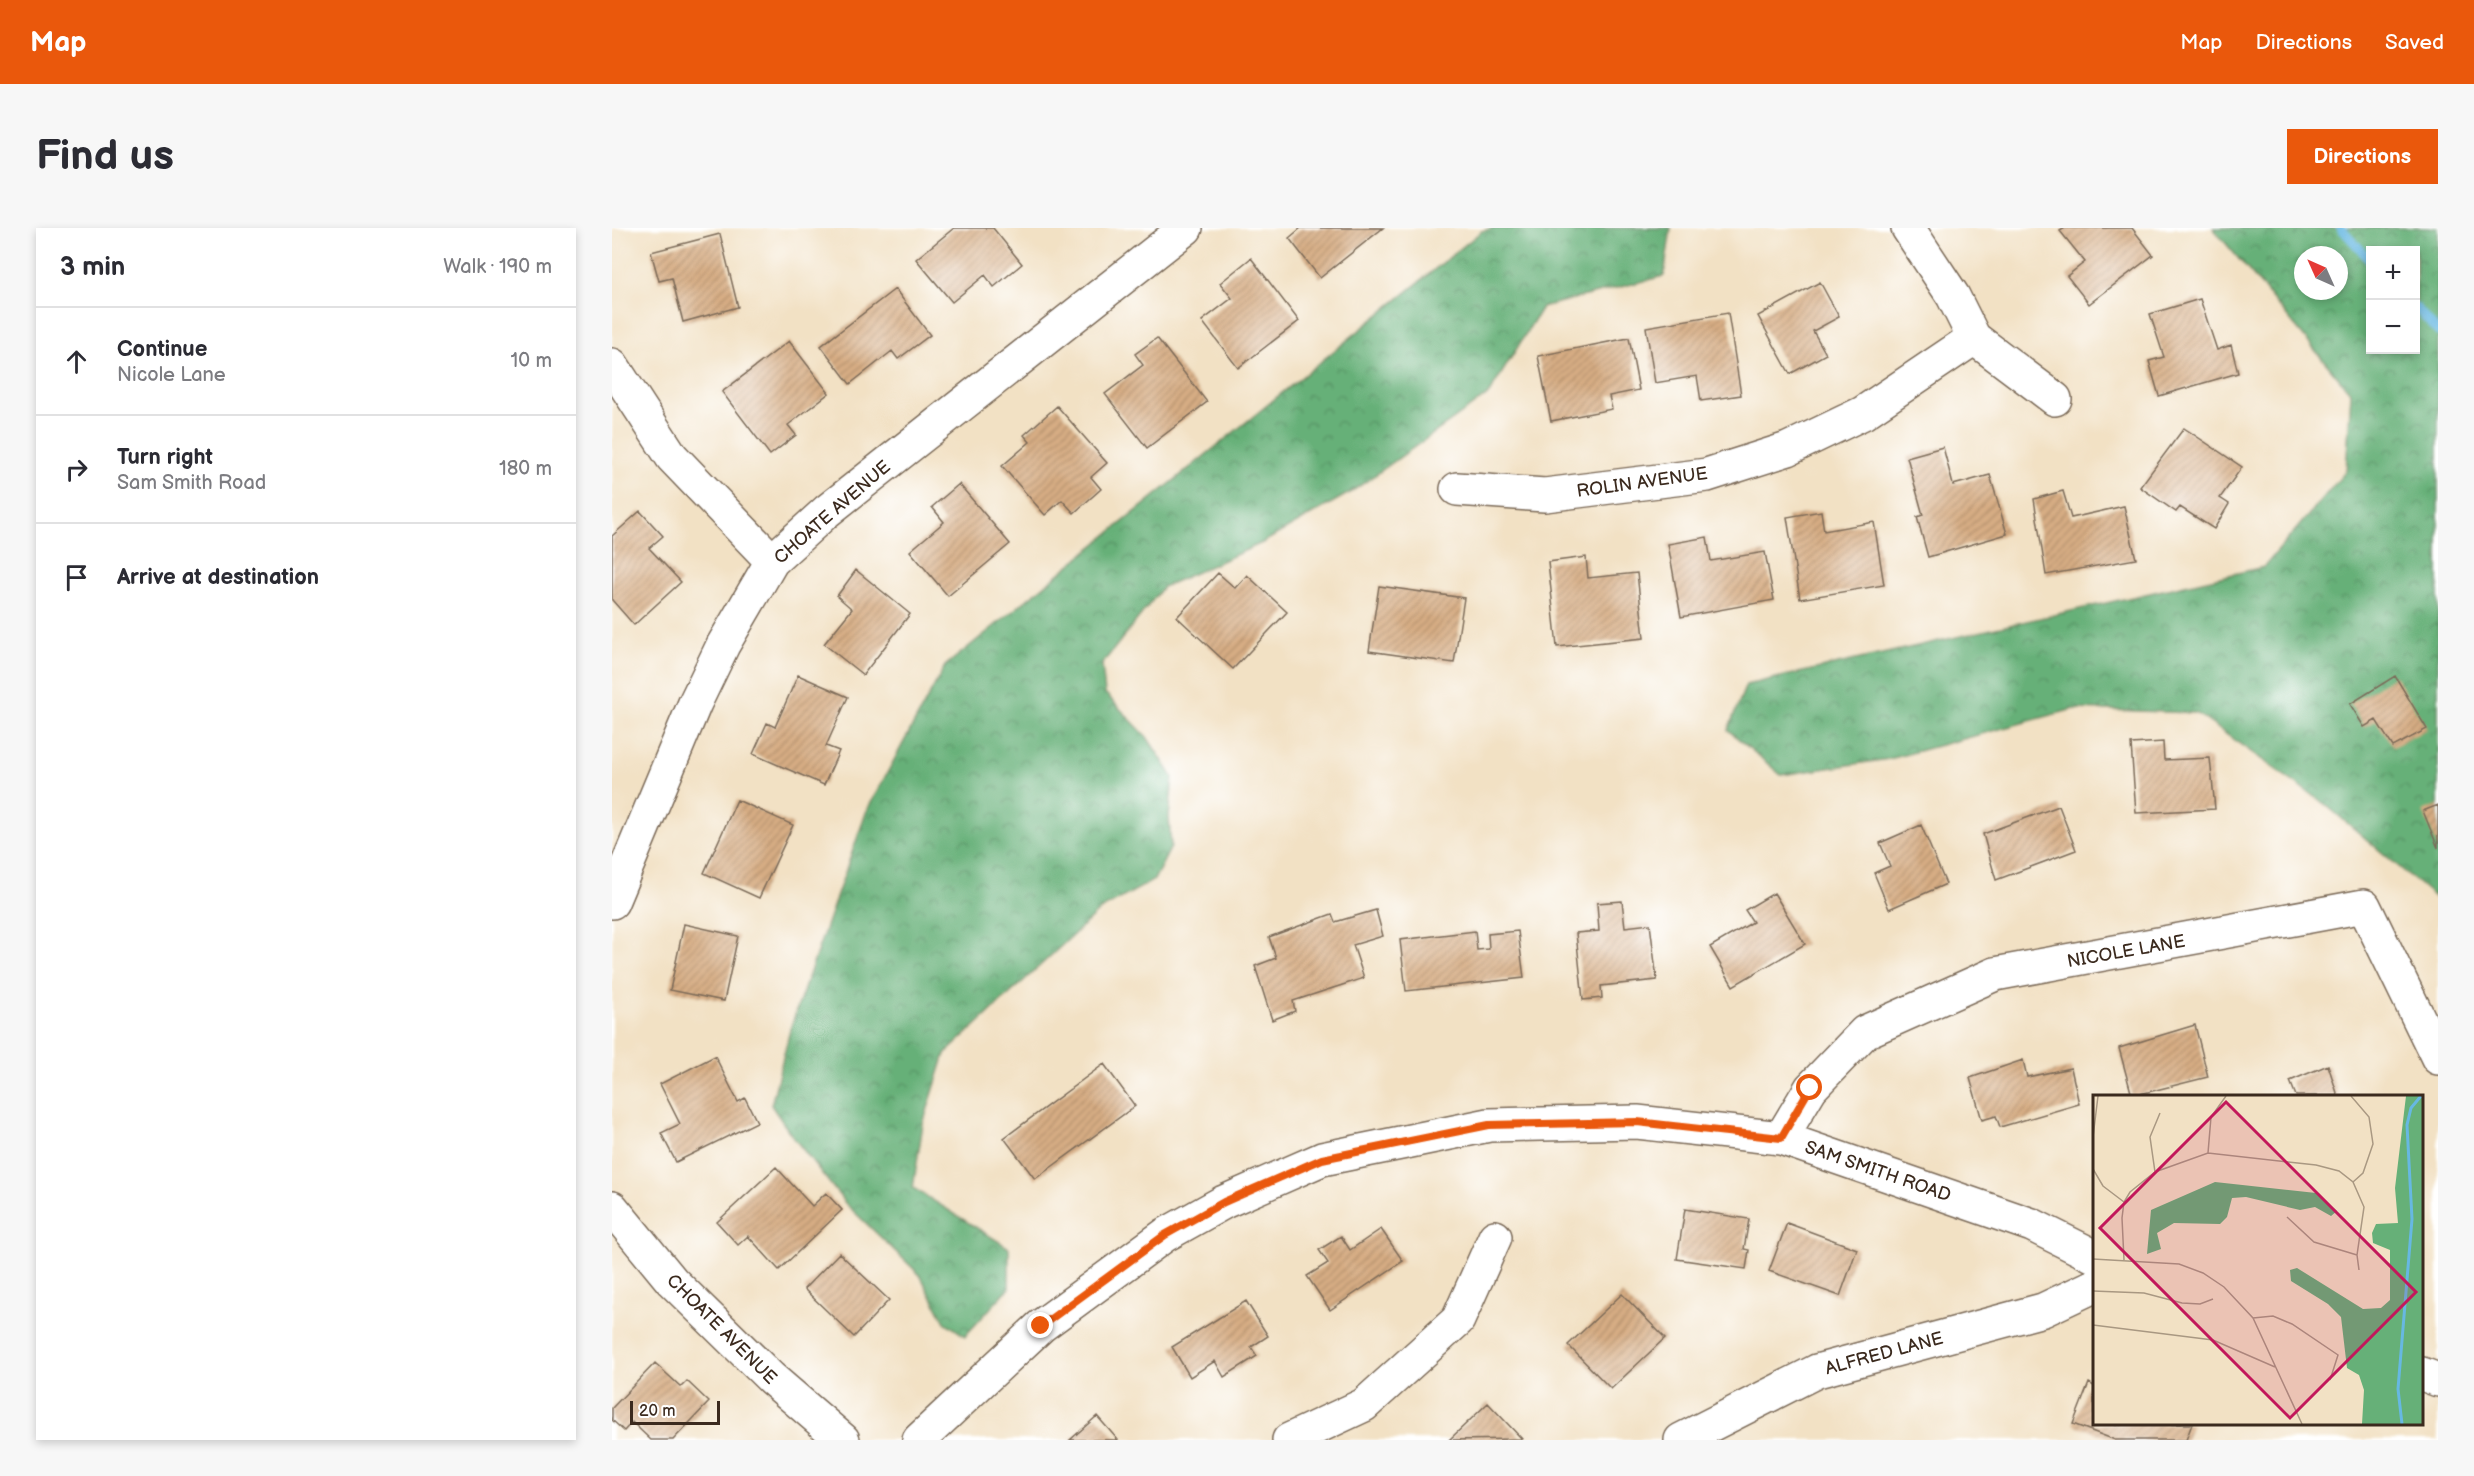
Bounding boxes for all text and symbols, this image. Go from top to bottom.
text: Map [30,26,86,59]
text: Map [2180,30,2223,55]
text: Directions [2256,30,2352,55]
text: Saved [2385,30,2444,55]
button: Directions [2287,129,2438,184]
text: Find us [36,131,174,182]
north arrow [2294,246,2348,300]
map controls [2366,246,2420,354]
button: + [2366,246,2420,300]
text: 3 min [60,252,125,283]
text: Walk · 190 m [443,255,552,279]
button: − [2366,300,2420,354]
text: Continue [117,336,207,363]
icon: ahead [60,345,93,378]
text: 10 m [511,349,552,373]
text: Nicole Lane [117,363,226,387]
text: Turn right [117,444,213,471]
icon: right [60,453,93,486]
street label: CHOATE AVENUE [770,456,895,568]
text: 180 m [499,457,552,481]
street label: ROLIN AVENUE [1575,463,1709,502]
text: Sam Smith Road [117,471,266,495]
icon: arrive [60,561,93,594]
text: Arrive at destination [117,564,319,591]
street label: NICOLE LANE [2065,931,2187,972]
route start [1796,1074,1822,1100]
inset map [2093,1095,2423,1425]
street label: SAM SMITH ROAD [1802,1137,1954,1206]
street label: CHOATE AVENUE [662,1270,781,1389]
route end [1027,1312,1053,1338]
street label: ALFRED LANE [1823,1328,1946,1379]
scale bar [630,1398,720,1426]
text: 20 m [639,1402,675,1421]

